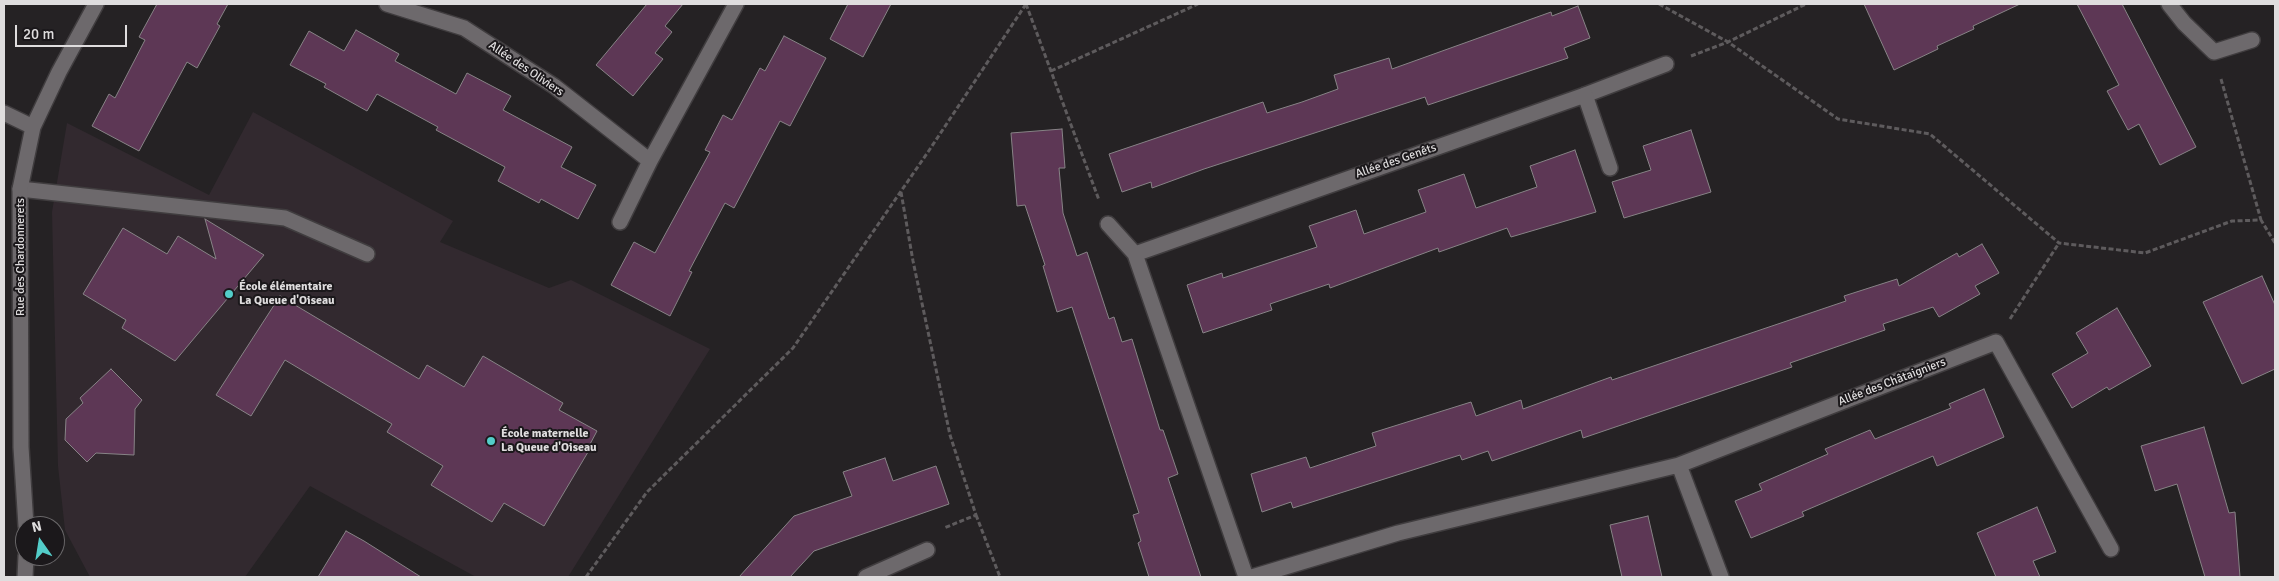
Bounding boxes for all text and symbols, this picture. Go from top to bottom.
scale bar [18,15,130,47]
text: 20 m [23,25,54,43]
street label: Allée des Oliviers [486,39,566,99]
street label: Allée des Genêts [1354,140,1438,182]
street label: Rue des Chardonnerets [14,198,28,316]
place label: École élémentaire La Queue d'Oiseau [239,280,335,308]
marker: École élémentaire La Queue d'Oiseau [223,288,235,300]
street label: Allée des Châtaigniers [1836,355,1948,409]
place label: École maternelle La Queue d'Oiseau [501,427,597,455]
marker: École maternelle La Queue d'Oiseau [485,435,497,447]
north arrow [15,516,65,566]
text: N [30,517,43,536]

